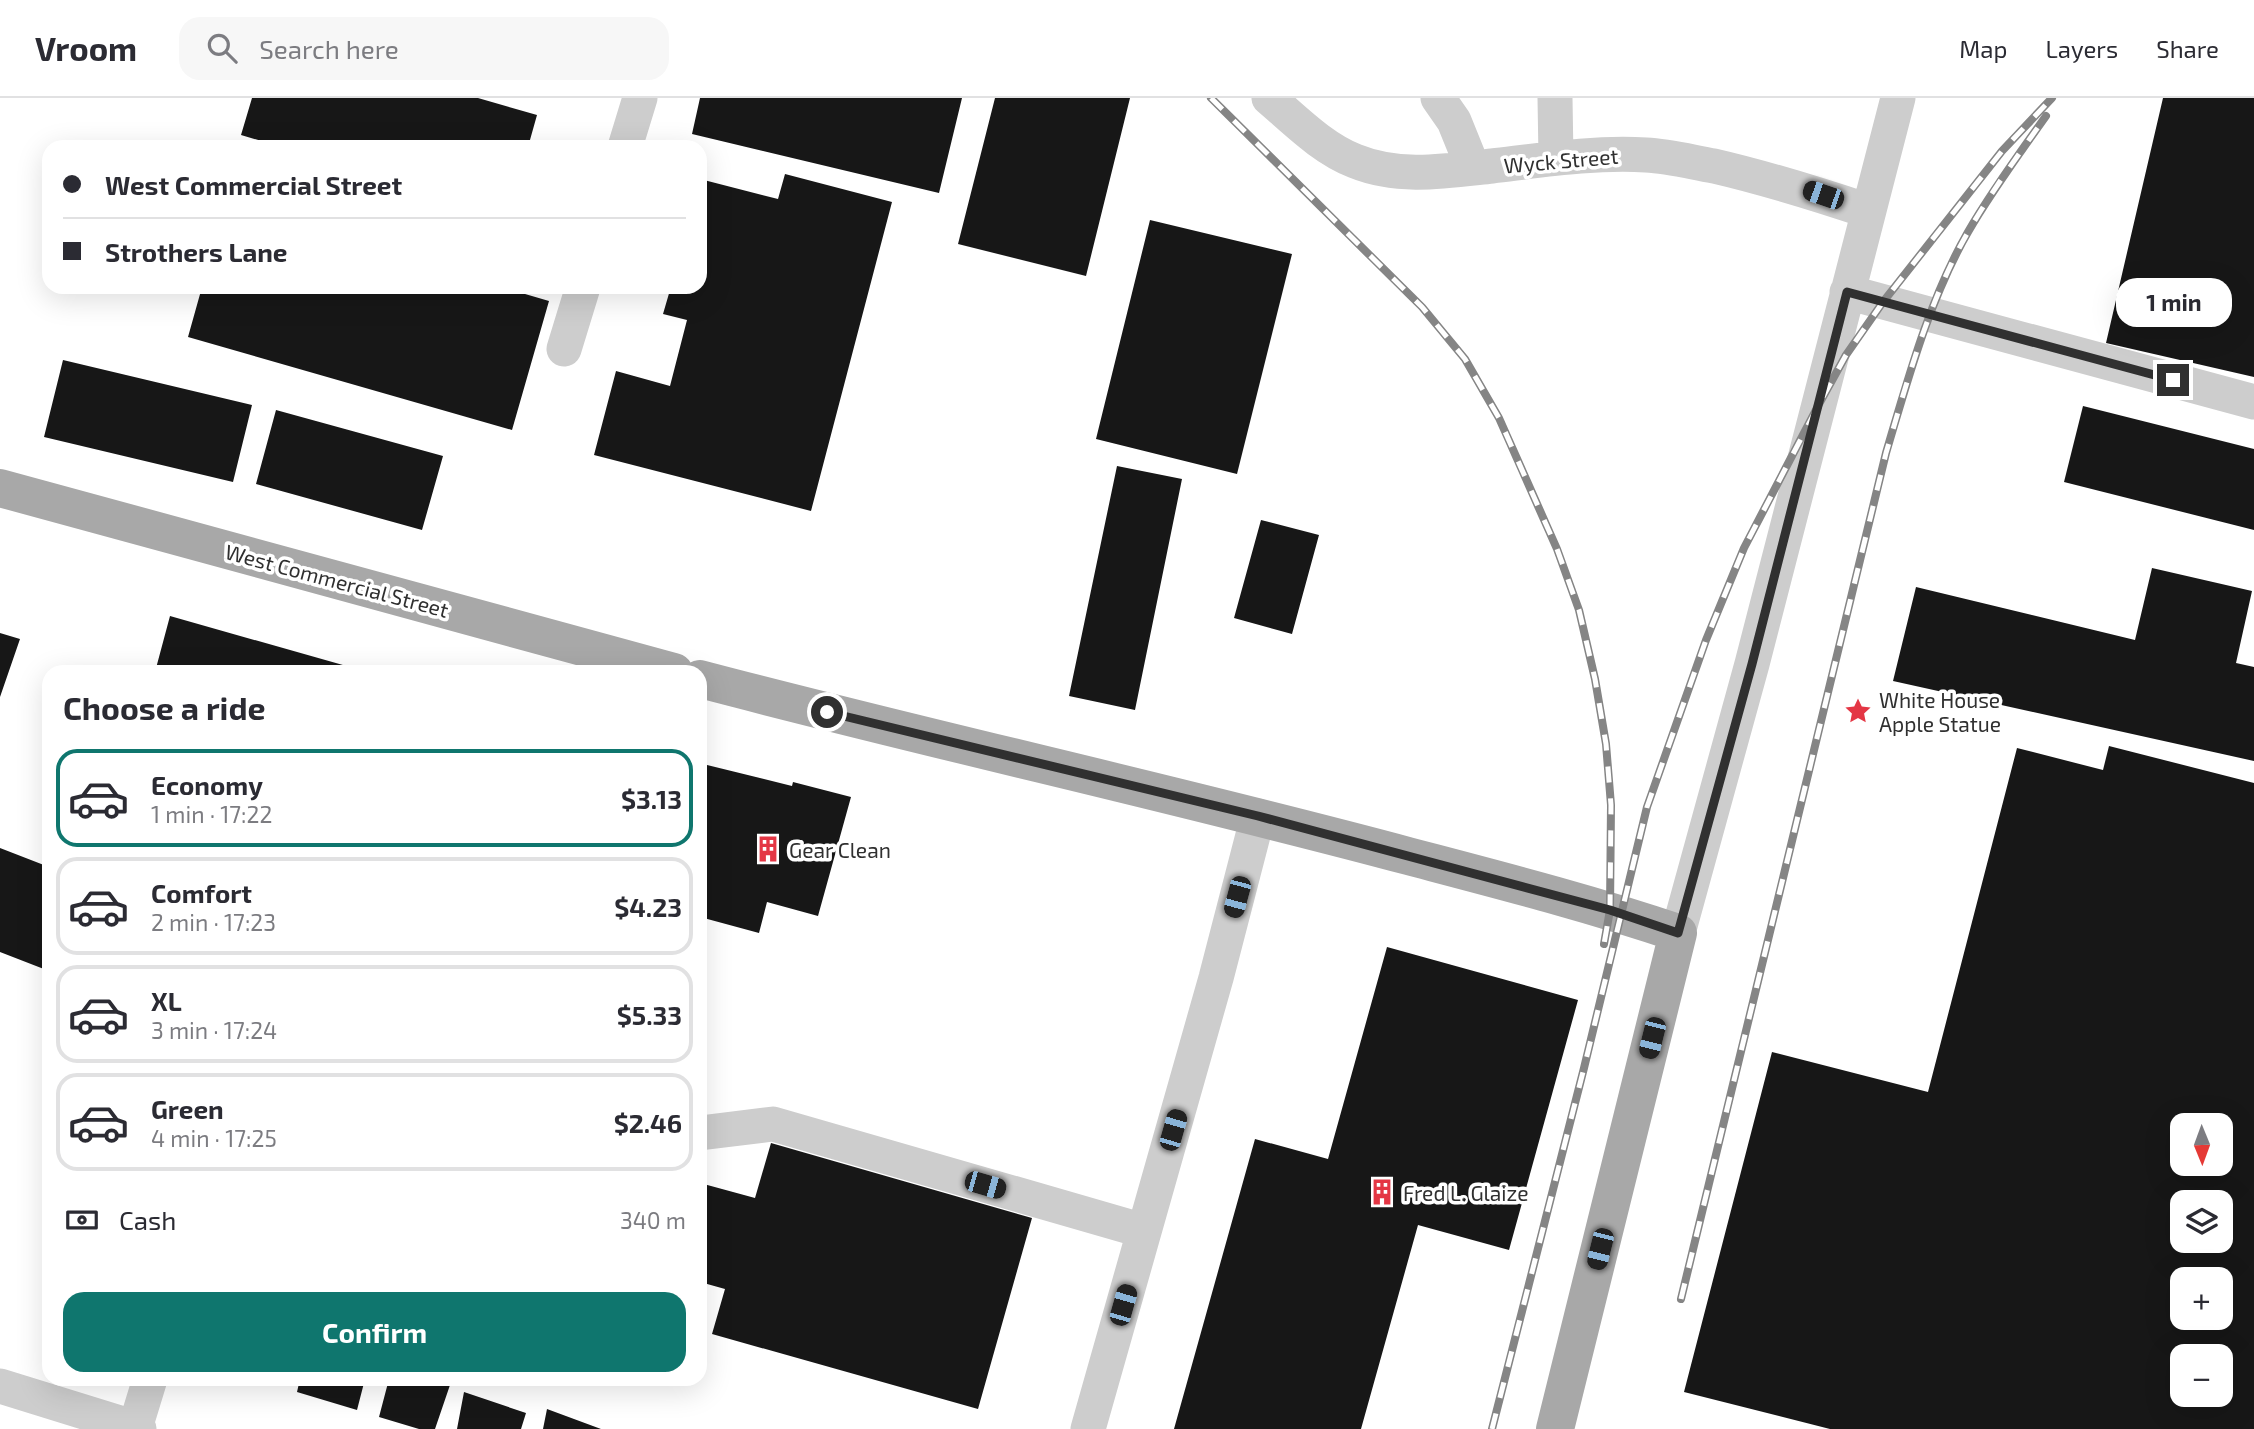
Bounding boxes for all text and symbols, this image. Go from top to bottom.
search box [179,17,669,80]
text: Vroom [35,28,137,68]
icon: search [203,29,241,67]
text: Search here [259,33,399,64]
text: Map [1959,34,2007,63]
text: Layers [2045,34,2118,63]
text: Share [2156,34,2219,63]
street label: Wyck Street [1503,143,1619,177]
text: West Commercial Street [105,169,402,200]
car [1800,178,1847,212]
text: Strothers Lane [105,236,288,267]
callout: 1 min [2115,278,2231,328]
text: 1 min [2146,288,2202,316]
route end [2157,364,2189,396]
street label: West Commercial Street [223,538,451,622]
place label: White House Apple Statue [1879,687,2001,736]
text: Choose a ride [63,688,266,726]
route start [811,696,843,728]
place icon: White House Apple Statue [1843,696,1873,726]
icon: car [67,767,130,830]
text: Economy [151,769,263,800]
text: $3.13 [621,783,682,814]
text: 1 min · 17:22 [151,800,272,828]
building icon: Gear Clean [753,834,783,864]
place label: Gear Clean [789,837,891,862]
car [1222,874,1253,920]
icon: car [67,875,130,938]
text: Comfort [151,877,252,908]
text: $4.23 [614,891,682,922]
text: 2 min · 17:23 [151,908,276,936]
icon: car [67,983,130,1046]
text: XL [151,985,182,1016]
text: $5.33 [617,999,682,1030]
car [1637,1015,1668,1061]
text: 3 min · 17:24 [151,1016,277,1044]
icon: car [67,1091,130,1154]
text: Green [151,1093,224,1124]
text: $2.46 [614,1107,682,1138]
car [1158,1107,1189,1153]
north arrow [2170,1113,2233,1176]
map controls [2170,1113,2233,1407]
text: 4 min · 17:25 [151,1124,277,1152]
car [962,1169,1009,1201]
building icon: Fred L. Glaize [1367,1177,1397,1207]
place label: Fred L. Glaize [1403,1180,1529,1205]
button: layers [2170,1190,2233,1253]
icon: cash [63,1201,101,1239]
text: Cash [119,1204,176,1235]
text: 340 m [620,1206,686,1234]
car [1585,1226,1616,1272]
button: + [2170,1267,2233,1330]
car [1108,1282,1139,1328]
button: Confirm [63,1292,686,1372]
button: − [2170,1344,2233,1407]

